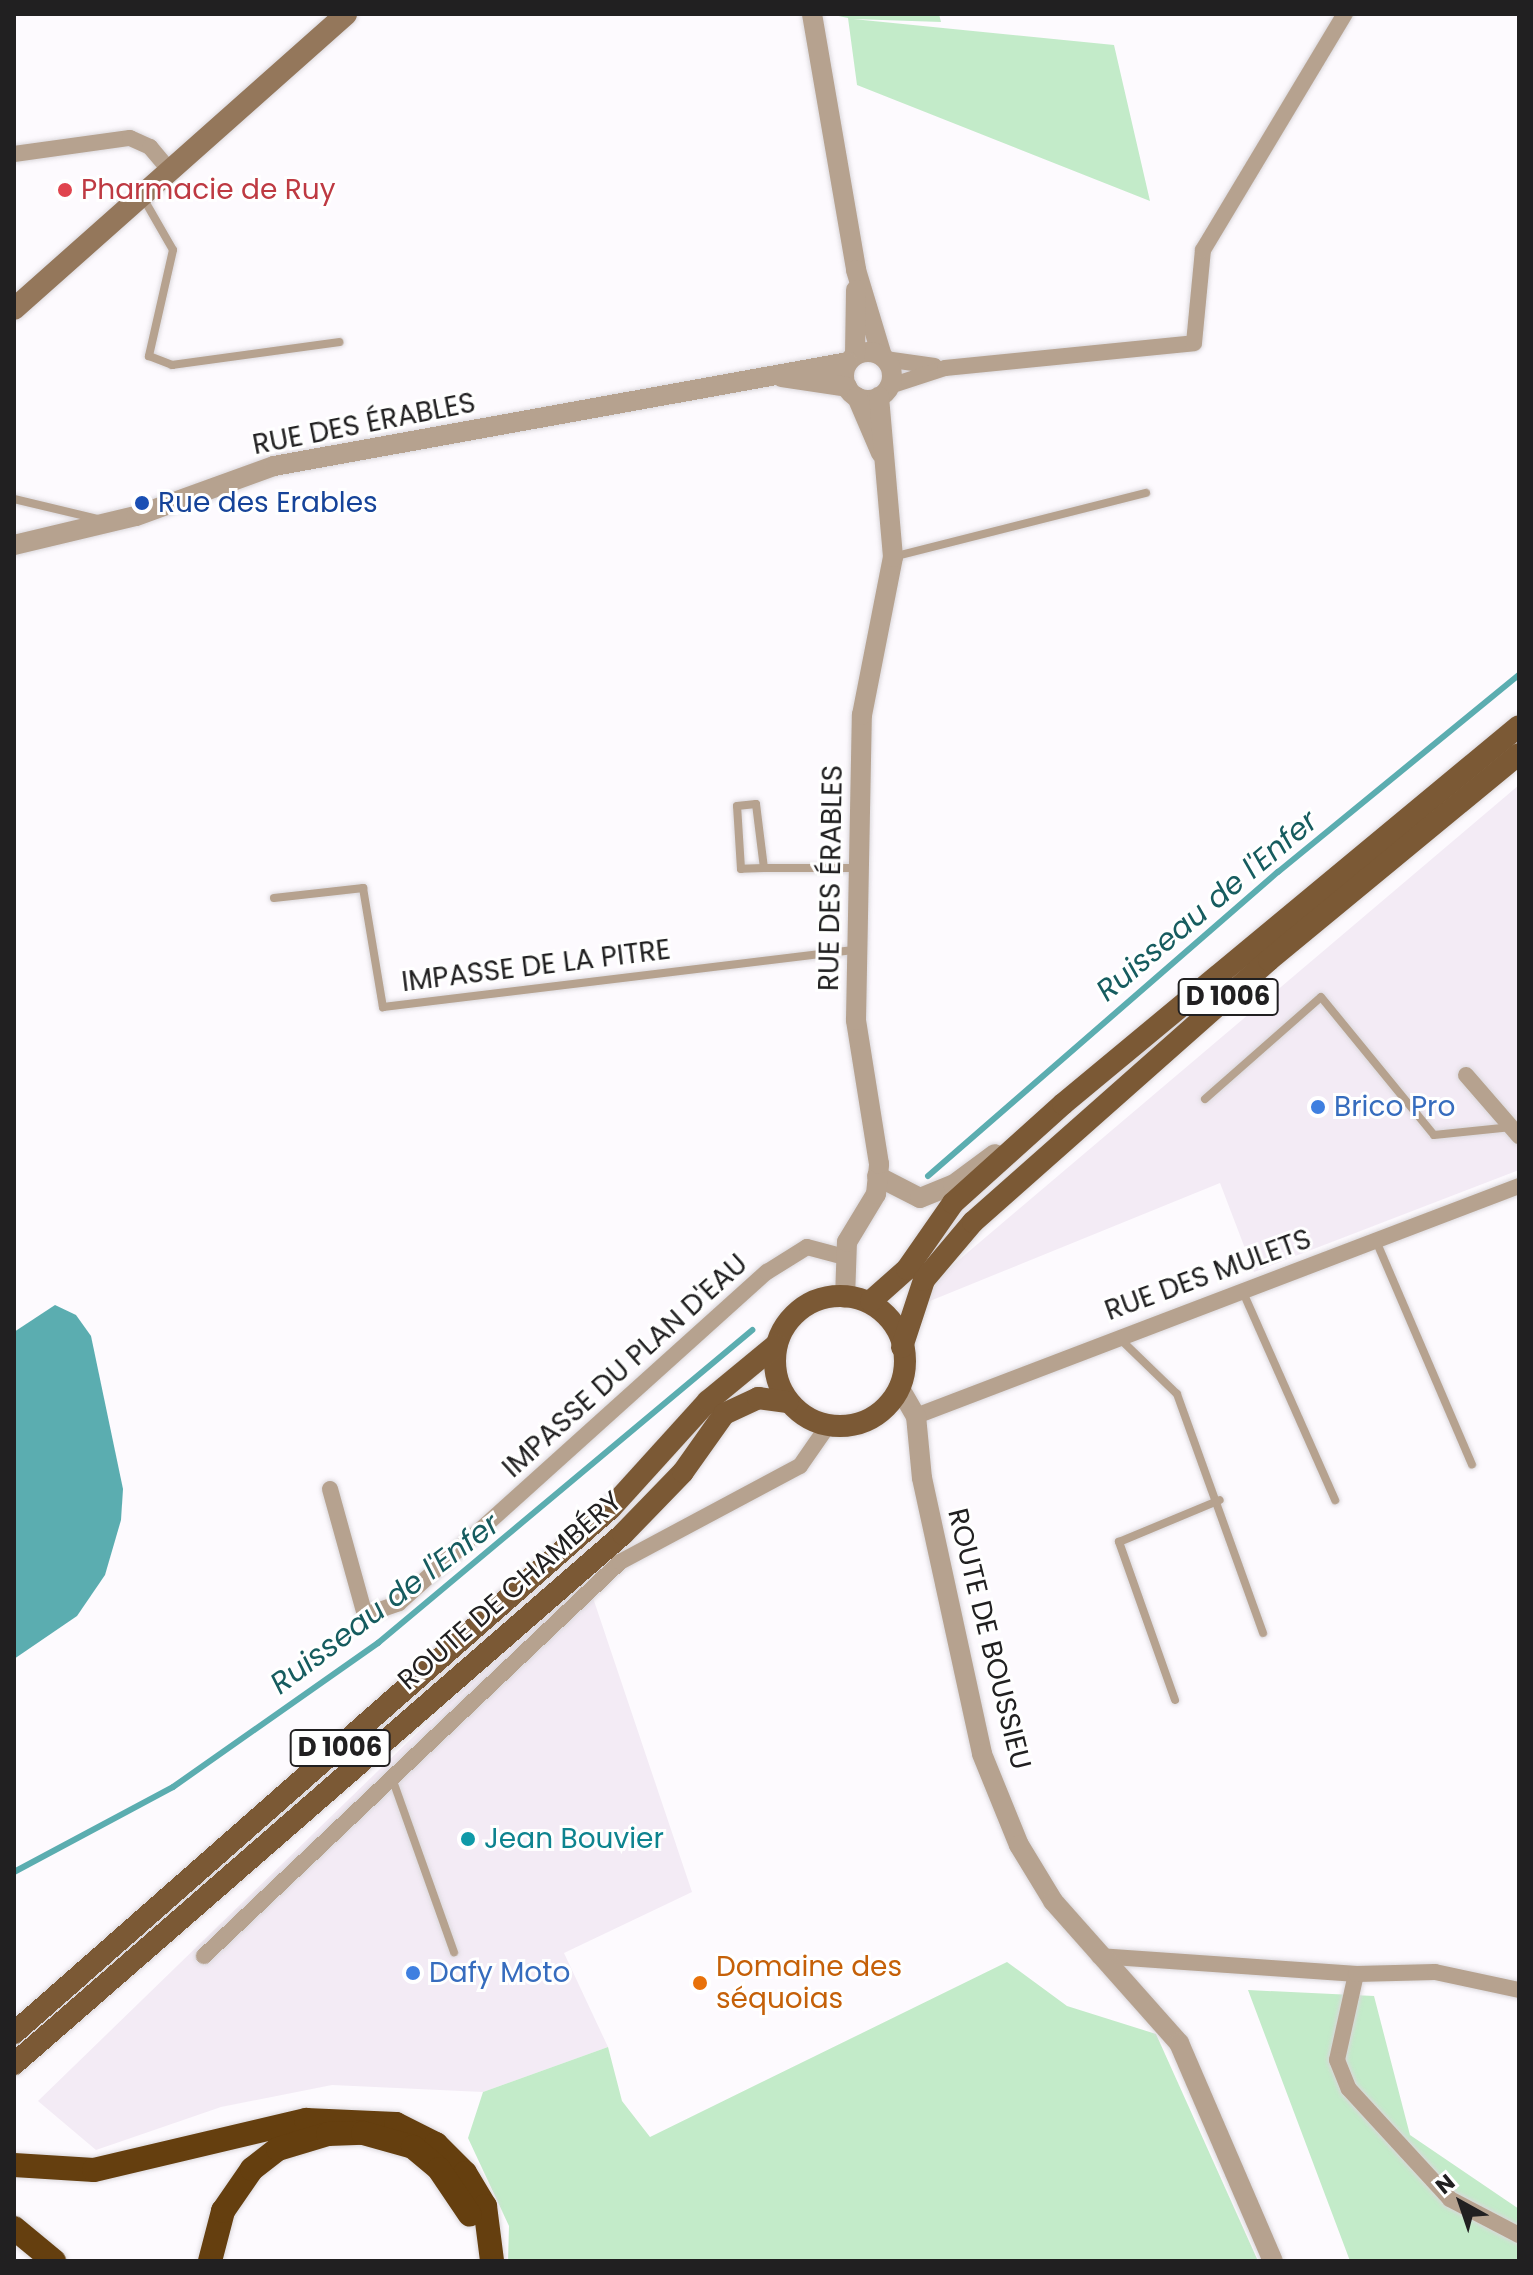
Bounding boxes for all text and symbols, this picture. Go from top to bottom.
place label: Pharmacie de Ruy [81,173,335,207]
marker: Pharmacie de Ruy [56,181,74,199]
street label: RUE DES ÉRABLES [250,386,478,462]
place label: Rue des Erables [158,486,378,520]
marker: Rue des Erables [133,494,151,512]
street label: RUE DES ÉRABLES [812,765,850,991]
water label: Ruisseau de l'Enfer [1089,803,1325,1009]
street label: IMPASSE DE LA PITRE [400,933,672,999]
road number: D 1006 [1176,975,1280,1019]
place label: Brico Pro [1334,1090,1455,1124]
marker: Brico Pro [1309,1098,1327,1116]
street label: RUE DES MULETS [1100,1222,1316,1328]
street label: IMPASSE DU PLAN D'EAU [496,1247,754,1485]
street label: ROUTE DE CHAMBÉRY [391,1485,629,1697]
street label: ROUTE DE BOUSSIEU [940,1505,1038,1773]
water label: Ruisseau de l'Enfer [263,1506,507,1702]
road number: D 1006 [288,1726,392,1770]
place label: Jean Bouvier [484,1822,664,1856]
marker: Jean Bouvier [459,1830,477,1848]
place label: Domaine des séquoias [716,1950,902,2016]
place label: Dafy Moto [429,1956,570,1990]
marker: Dafy Moto [404,1964,422,1982]
marker: Domaine des séquoias [691,1974,709,1992]
north arrow [1421,2163,1501,2243]
text: N [1429,2167,1462,2201]

